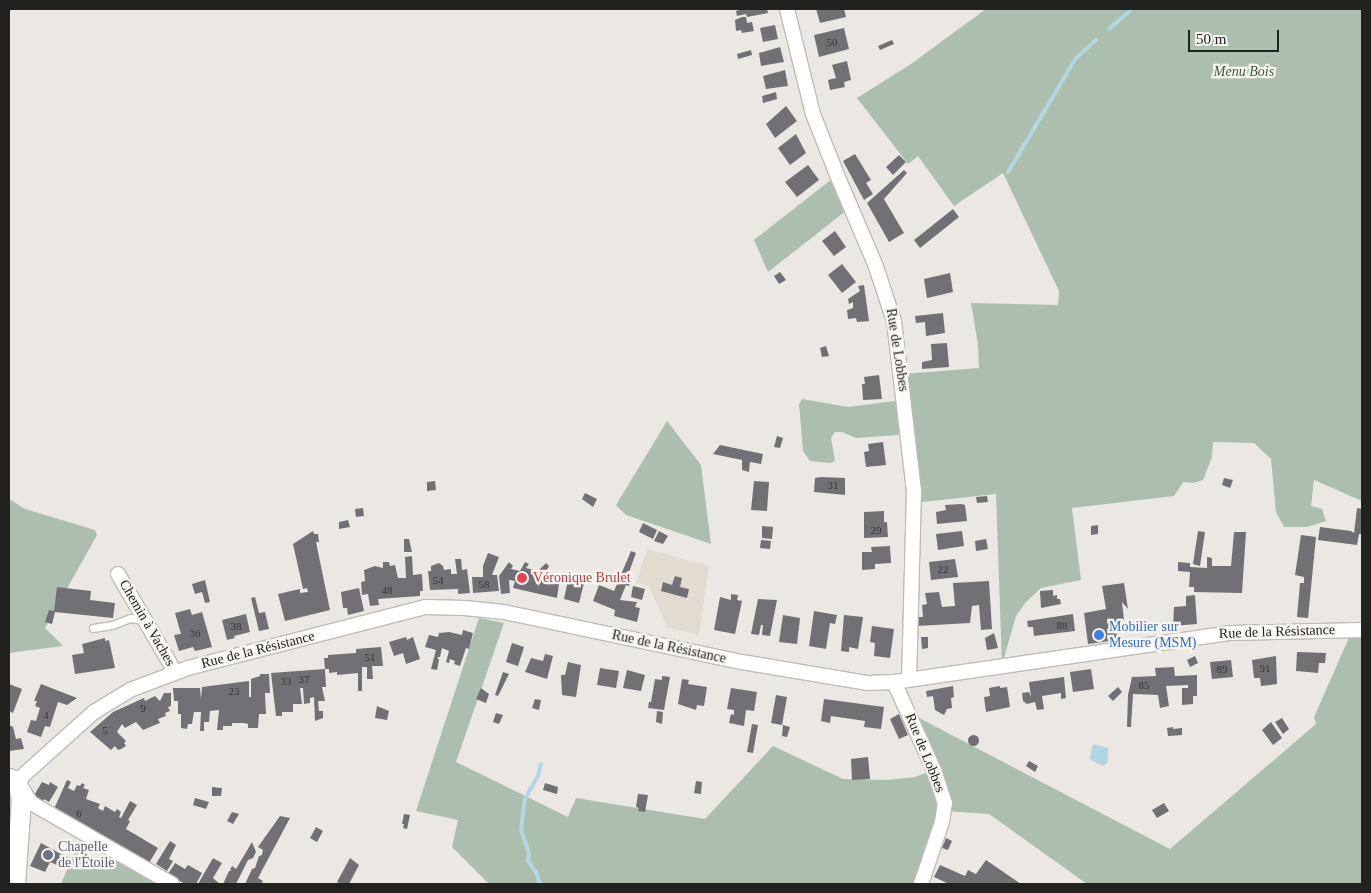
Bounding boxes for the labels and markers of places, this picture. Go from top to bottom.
place label: Véronique Brulet [533,570,631,586]
marker: Véronique Brulet [515,571,529,585]
place label: Mobilier sur Mesure (MSM) [1109,619,1196,652]
marker: Mobilier sur Mesure (MSM) [1093,629,1105,641]
place label: Chapelle de l'Étoile [58,839,115,872]
marker: Chapelle de l'Étoile [42,849,54,861]

